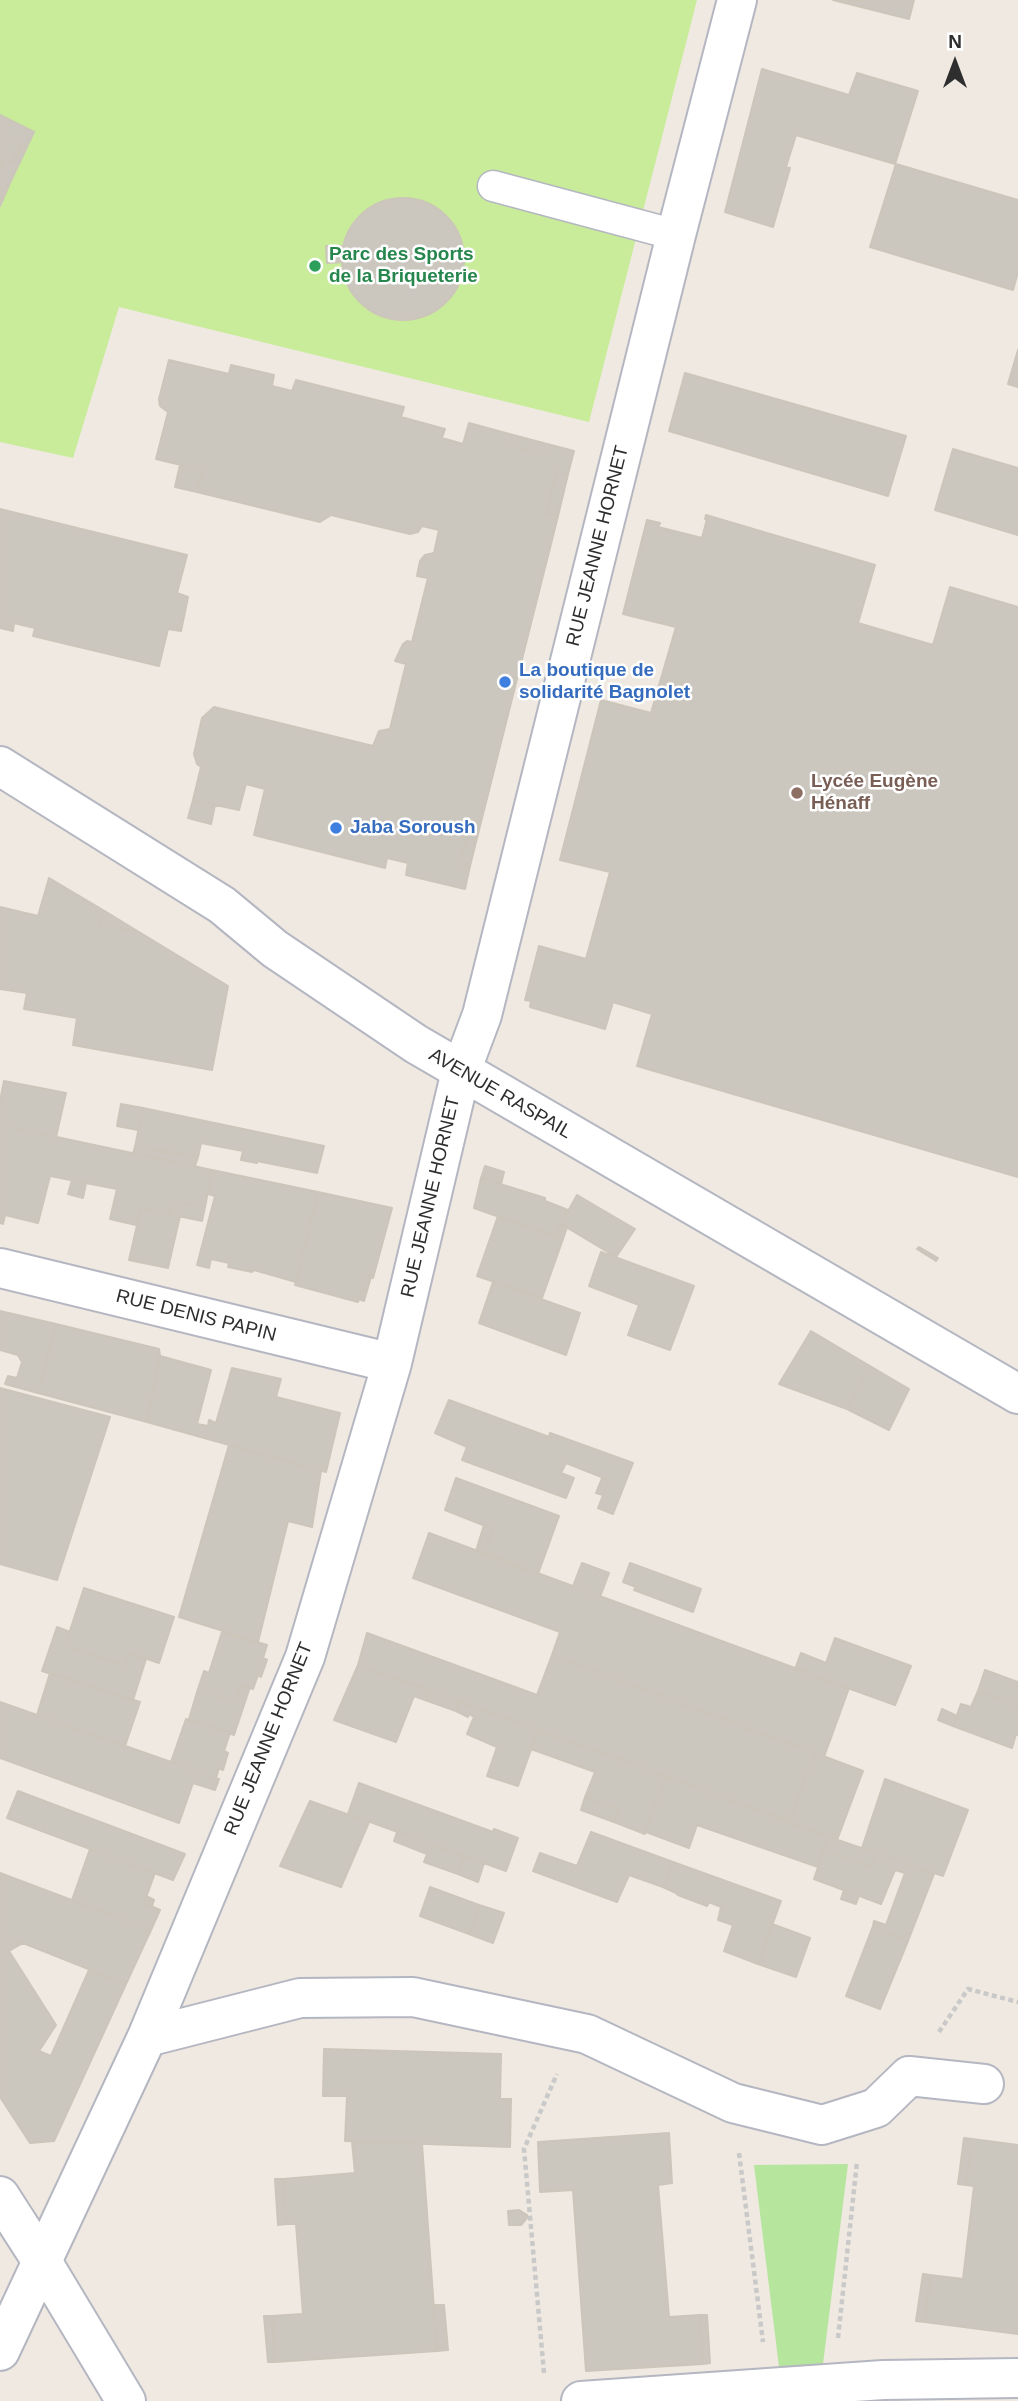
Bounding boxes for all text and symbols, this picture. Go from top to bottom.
north arrow [920,28,990,98]
text: N [948,31,962,52]
place label: Parc des Sports de la Briqueterie [329,244,478,288]
marker: Parc des Sports de la Briqueterie [307,258,323,274]
street label: RUE JEANNE HORNET [562,443,634,649]
place label: La boutique de solidarité Bagnolet [519,660,690,704]
marker: La boutique de solidarité Bagnolet [497,674,513,690]
place label: Lycée Eugène Hénaff [811,771,938,815]
marker: Lycée Eugène Hénaff [789,785,805,801]
place label: Jaba Soroush [350,817,476,839]
marker: Jaba Soroush [328,820,344,836]
street label: AVENUE RASPAIL [425,1044,575,1144]
street label: RUE JEANNE HORNET [397,1094,465,1300]
street label: RUE DENIS PAPIN [114,1285,278,1347]
street label: RUE JEANNE HORNET [220,1639,318,1839]

